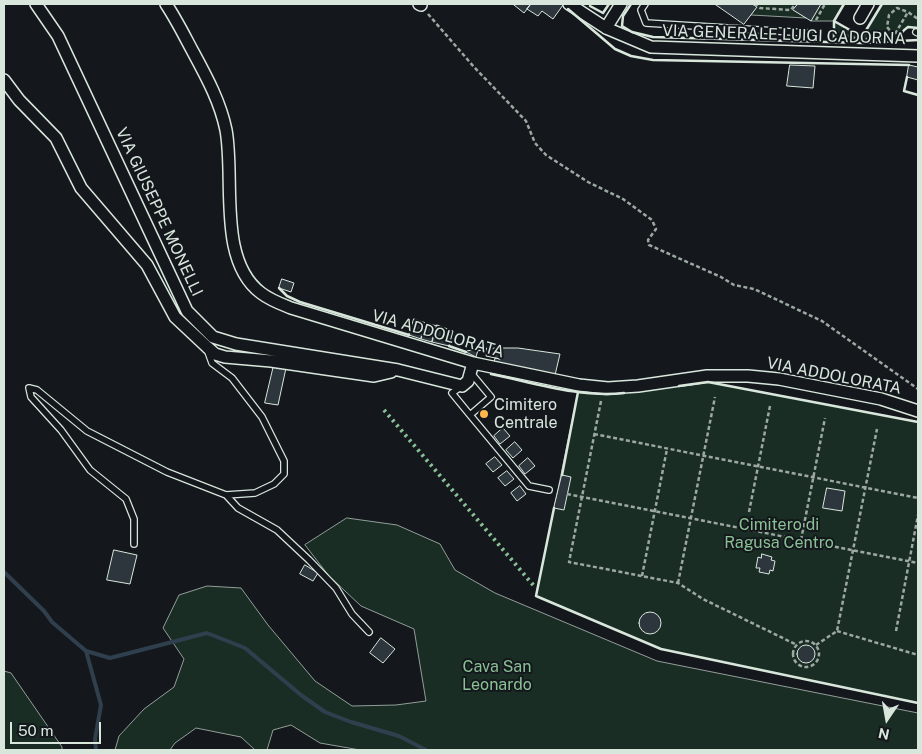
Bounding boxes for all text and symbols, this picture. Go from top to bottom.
street label: VIA GENERALE LUIGI CADORNA [662,21,906,49]
street label: VIA GIUSEPPE MONELLI [111,125,207,299]
street label: VIA ADDOLORATA [370,306,506,362]
street label: VIA ADDOLORATA [765,354,903,398]
place label: Cimitero Centrale [494,395,557,433]
marker: Cimitero Centrale [478,408,490,420]
park label: Cimitero di Ragusa Centro [724,515,834,553]
park label: Cava San Leonardo [462,657,532,695]
north arrow [862,694,912,744]
scale bar [12,712,104,744]
text: 50 m [18,722,53,739]
text: N [877,725,891,743]

